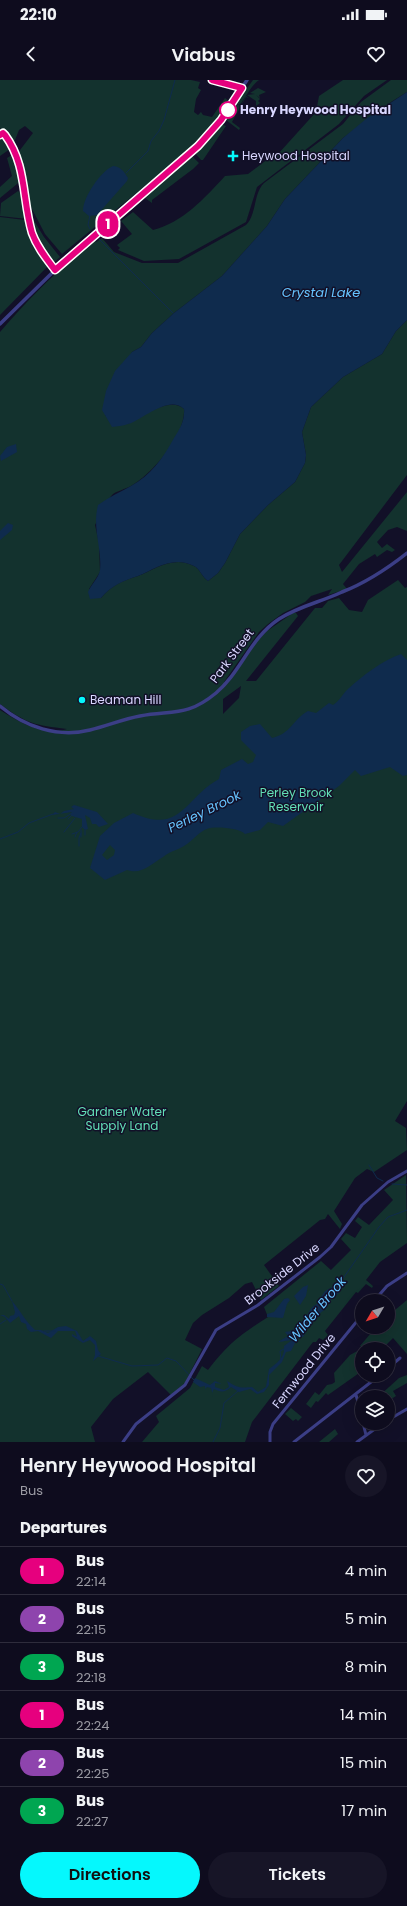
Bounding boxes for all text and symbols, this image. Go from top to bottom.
text: 22:10 [20,4,57,25]
text: Viabus [172,42,235,67]
icon: back [20,43,42,65]
icon: heart [365,43,387,65]
marker: Henry Heywood Hospital [219,101,237,119]
place label: Henry Heywood Hospital [240,101,391,118]
place label: Heywood Hospital [242,147,350,164]
marker: Heywood Hospital [227,150,239,162]
line badge: 1 [95,211,121,237]
text: 1 [105,214,111,234]
water label: Crystal Lake [282,283,360,302]
street label: Park Street [206,625,258,686]
place label: Beaman Hill [90,691,161,708]
marker: Beaman Hill [77,695,87,705]
park label: Perley Brook Reservoir [260,784,333,815]
water label: Perley Brook [165,785,245,837]
park label: Gardner Water Supply Land [78,1103,167,1134]
street label: Brookside Drive [240,1239,323,1308]
water label: Wilder Brook [284,1271,351,1346]
north arrow [355,1294,395,1334]
map controls [355,1294,395,1430]
street label: Fernwood Drive [268,1329,339,1412]
button: locate [355,1342,395,1382]
button: layers [355,1390,395,1430]
text: Henry Heywood Hospital [20,1452,256,1479]
button: heart [345,1455,387,1497]
text: Bus [20,1481,43,1500]
text: Departures [20,1517,107,1538]
text: Bus [76,1550,104,1571]
text: 4 min [345,1560,387,1581]
text: 1 [39,1561,45,1581]
text: 22:14 [76,1572,106,1591]
text: Bus [76,1598,104,1619]
text: 5 min [345,1608,387,1629]
text: 2 [38,1609,46,1629]
text: 22:15 [76,1620,106,1639]
text: Bus [76,1646,104,1667]
text: 8 min [345,1656,387,1677]
text: 3 [38,1657,46,1677]
text: 22:18 [76,1668,106,1687]
text: Bus [76,1694,104,1715]
text: 14 min [340,1704,387,1725]
text: 1 [39,1705,45,1725]
text: 22:24 [76,1716,109,1735]
text: Bus [76,1742,104,1763]
text: 15 min [340,1752,387,1773]
text: 2 [38,1753,46,1773]
text: 22:25 [76,1764,109,1783]
text: Bus [76,1790,104,1811]
text: 17 min [341,1800,387,1821]
text: 3 [38,1801,46,1821]
text: 22:27 [76,1812,108,1831]
button: Directions [20,1852,200,1898]
button: Tickets [208,1852,387,1898]

